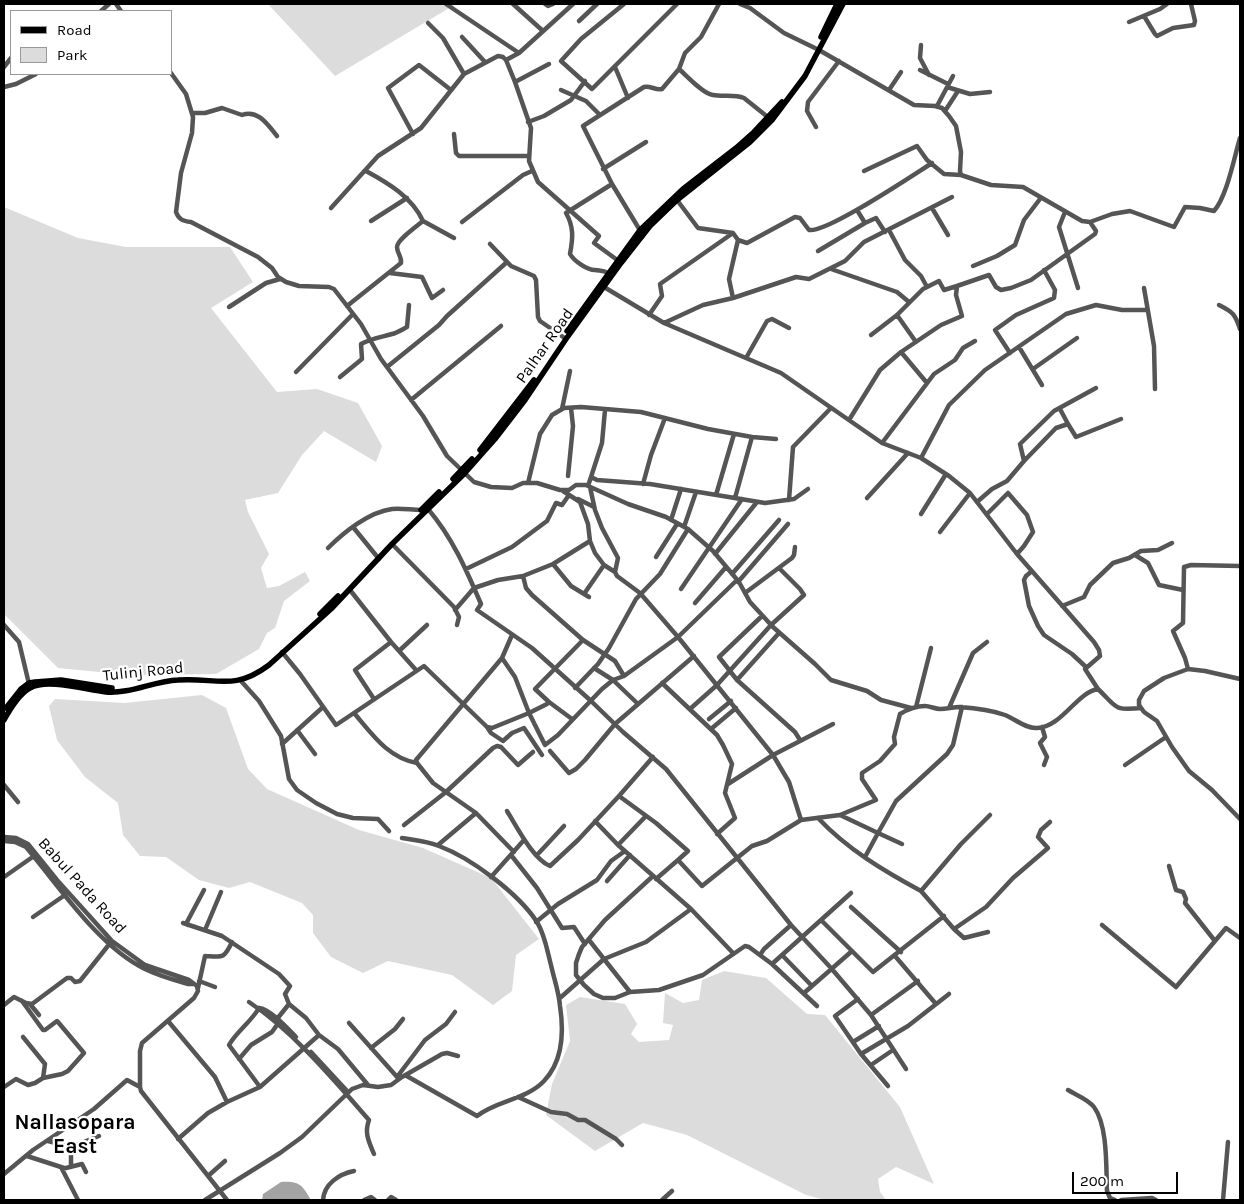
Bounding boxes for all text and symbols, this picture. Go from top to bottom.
legend [10,10,172,75]
text: Road [57,21,92,39]
text: Park [57,46,87,64]
street label: Palhar Road [512,305,578,387]
street label: Tulinj Road [102,658,184,686]
street label: Babul Pada Road [34,834,130,938]
district label: Nallasopara East [14,1110,136,1160]
scale bar [1074,1162,1180,1194]
text: 200 m [1080,1172,1124,1190]

